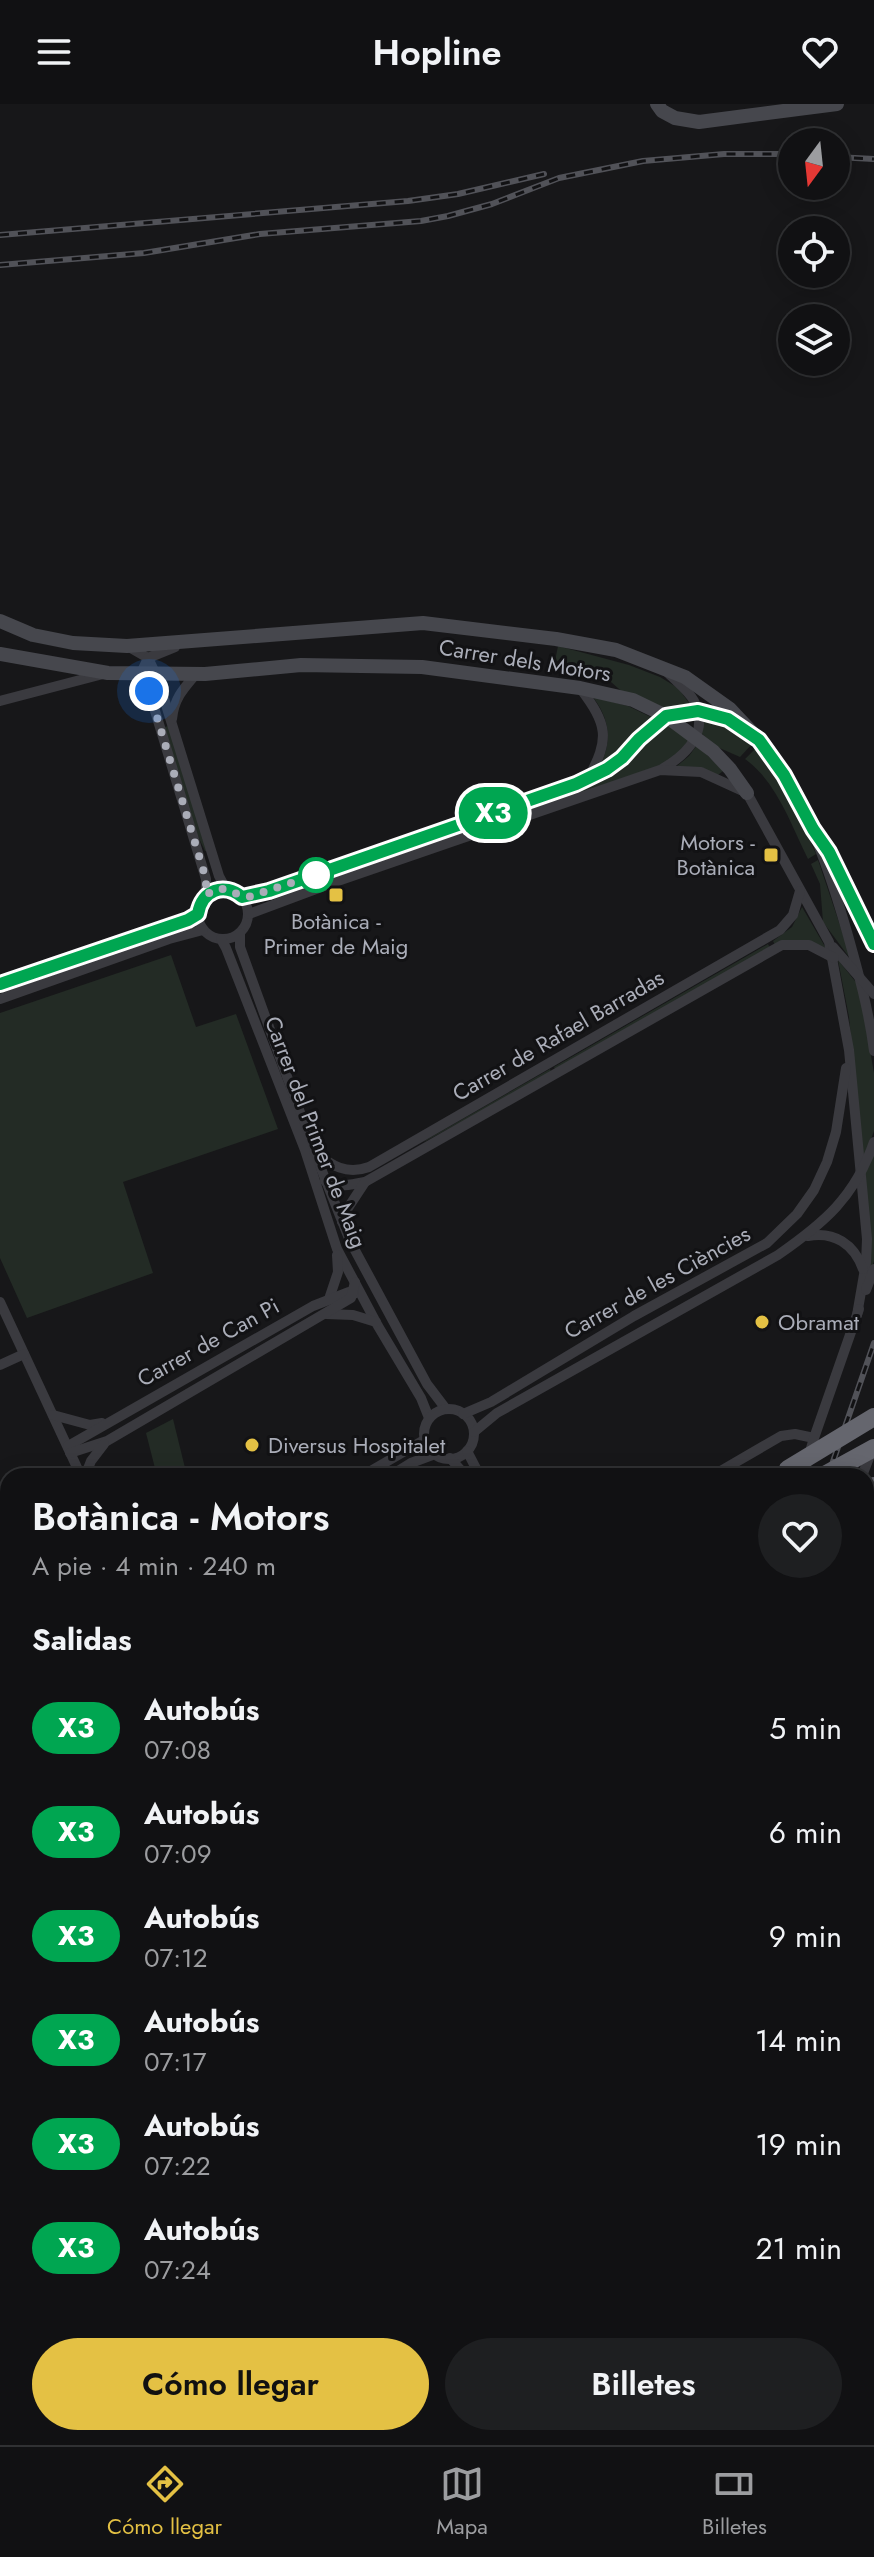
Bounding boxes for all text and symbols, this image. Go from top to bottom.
text: Hopline [372,26,502,78]
icon: menu [32,30,76,74]
icon: heart [798,30,842,74]
north arrow [778,128,850,200]
map controls [778,128,850,376]
button: locate [778,216,850,288]
button: layers [778,304,850,376]
street label: Carrer dels Motors [437,631,613,689]
your location [129,671,169,711]
line badge: X3 [457,787,529,839]
text: X3 [475,792,511,833]
place label: Motors - Botànica [676,826,755,883]
marker: Motors - Botànica [762,846,780,864]
unlabelled marker [299,858,333,892]
marker: Botànica - Primer de Maig [327,886,345,904]
place label: Botànica - Primer de Maig [264,905,408,962]
street label: Carrer de Rafael Barradas [446,961,670,1109]
street label: Carrer del Primer de Maig [257,1011,375,1253]
street label: Carrer de les Ciències [558,1217,756,1346]
street label: Carrer de Can Pi [131,1290,285,1394]
place label: Obramat [778,1306,860,1338]
marker: Obramat [753,1313,771,1331]
place label: Diversus Hospitalet [268,1429,446,1461]
marker: Diversus Hospitalet [243,1436,261,1454]
text: Botànica - Motors [32,1489,329,1544]
button: heart [758,1494,842,1578]
text: A pie · 4 min · 240 m [32,1547,276,1585]
text: Salidas [32,1618,132,1661]
text: Autobús [144,1688,259,1731]
text: X3 [58,1707,94,1748]
text: 5 min [769,1707,842,1750]
text: 07:08 [144,1731,211,1769]
text: Autobús [144,1792,259,1835]
text: X3 [58,1811,94,1852]
text: 6 min [769,1811,842,1854]
text: 07:09 [144,1835,212,1873]
text: Autobús [144,1896,259,1939]
text: X3 [58,1915,94,1956]
text: 9 min [769,1915,842,1958]
text: 07:12 [144,1939,208,1977]
text: Autobús [144,2000,259,2043]
text: X3 [58,2019,94,2060]
text: 14 min [755,2019,842,2062]
text: 07:17 [144,2043,206,2081]
text: Autobús [144,2104,259,2147]
text: X3 [58,2123,94,2164]
text: 19 min [755,2123,842,2166]
text: 07:22 [144,2147,211,2185]
text: Autobús [144,2208,259,2251]
text: X3 [58,2227,94,2268]
text: 21 min [755,2227,842,2270]
text: 07:24 [144,2251,211,2289]
button: Cómo llegar [32,2338,429,2430]
button: Billetes [445,2338,842,2430]
tab: Cómo llegar [107,2462,222,2542]
tab: Mapa [436,2462,488,2542]
tab: Billetes [702,2462,767,2542]

